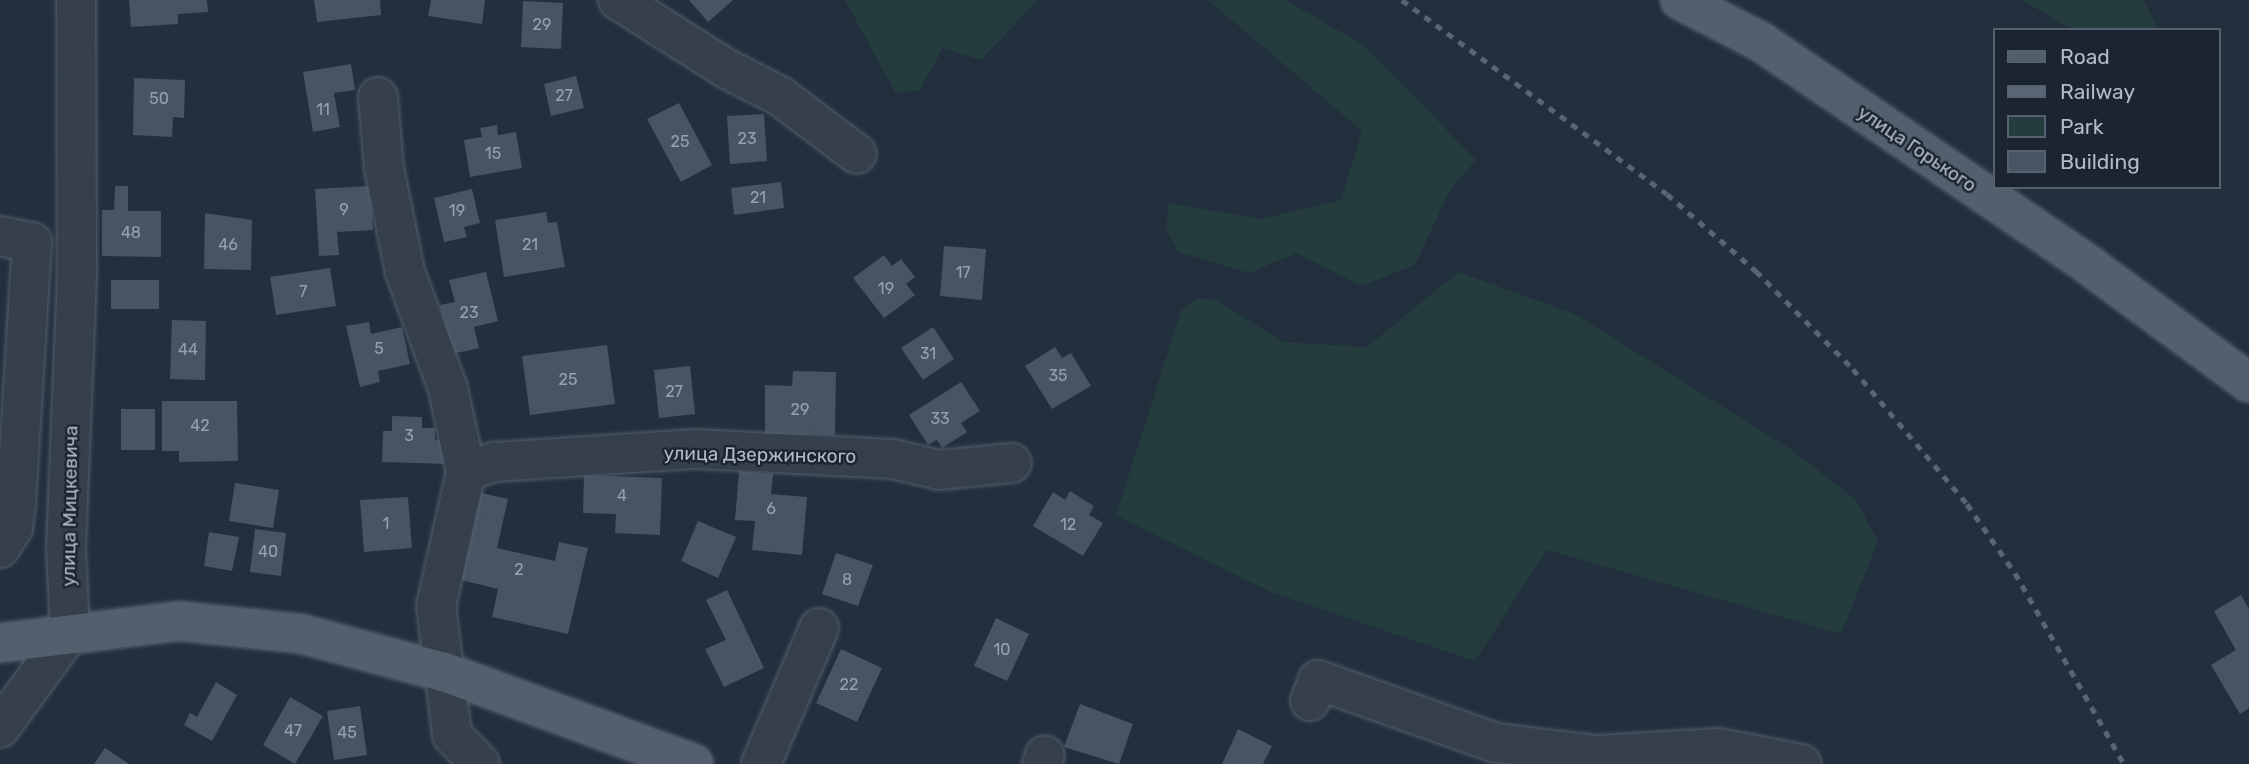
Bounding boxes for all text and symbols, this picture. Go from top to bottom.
house number: 29 [533,15,551,35]
legend [1994,28,2221,189]
text: Road [2060,44,2110,69]
text: Railway [2060,79,2135,104]
house number: 27 [555,86,573,106]
house number: 50 [149,89,169,109]
house number: 11 [316,100,330,120]
street label: улица Горького [1853,101,1981,197]
text: Park [2060,114,2104,139]
house number: 23 [737,129,757,149]
house number: 25 [671,132,689,152]
house number: 15 [485,144,501,164]
text: Building [2060,149,2140,174]
house number: 21 [750,188,766,208]
house number: 9 [339,200,349,220]
house number: 19 [449,201,465,221]
house number: 48 [121,223,141,243]
house number: 46 [218,235,238,255]
house number: 21 [522,235,538,255]
house number: 17 [955,263,971,283]
house number: 19 [878,279,894,299]
house number: 7 [299,282,307,302]
house number: 23 [459,303,479,323]
house number: 5 [374,339,384,359]
house number: 44 [178,340,198,360]
house number: 31 [920,344,936,364]
house number: 35 [1048,366,1068,386]
house number: 25 [559,370,577,390]
house number: 27 [665,382,683,402]
house number: 29 [791,400,809,420]
house number: 33 [930,409,950,429]
house number: 42 [190,416,210,436]
street label: улица Мицкевича [57,425,83,587]
house number: 3 [404,426,414,446]
street label: улица Дзержинского [663,442,857,468]
house number: 4 [617,486,627,506]
house number: 6 [766,499,776,519]
house number: 1 [383,514,389,534]
house number: 12 [1060,515,1076,535]
house number: 40 [258,542,278,562]
house number: 2 [514,560,524,580]
house number: 8 [842,570,852,590]
house number: 10 [993,640,1011,660]
house number: 22 [840,675,858,695]
house number: 47 [284,721,302,741]
house number: 45 [337,723,357,743]

